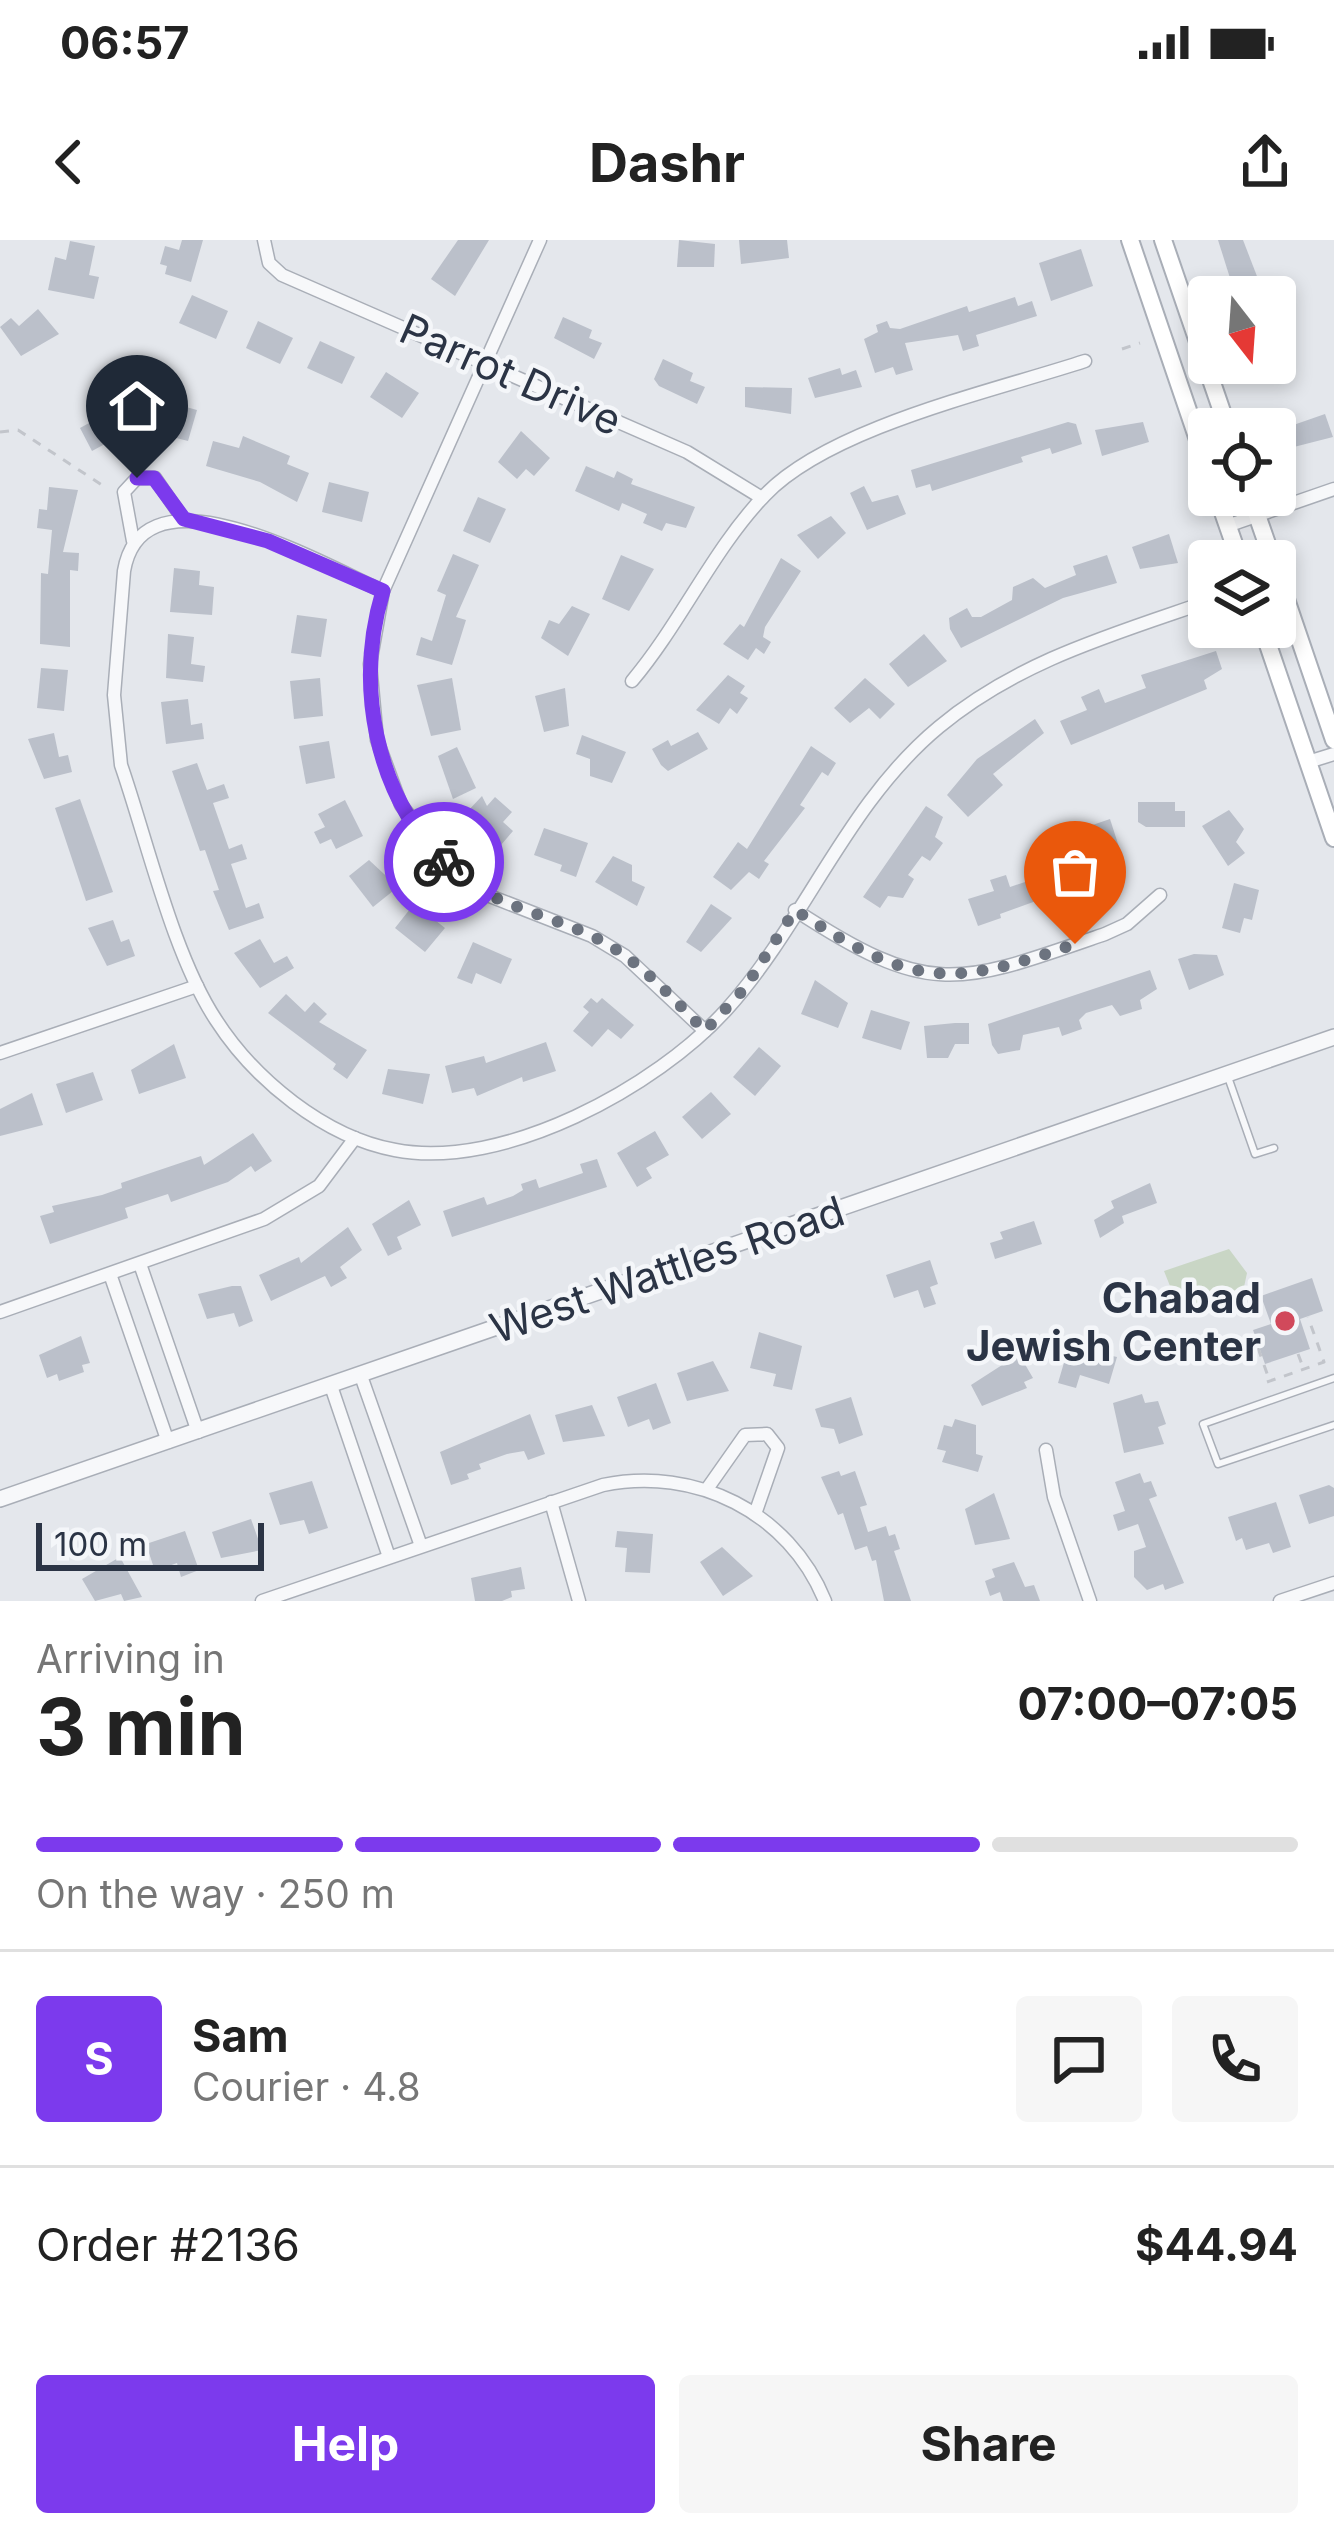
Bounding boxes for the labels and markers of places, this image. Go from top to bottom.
pin [86,355,188,478]
pin [1024,821,1126,944]
place label: Chabad Jewish Center [966,1272,1261,1371]
marker: Chabad Jewish Center [1272,1308,1298,1334]

